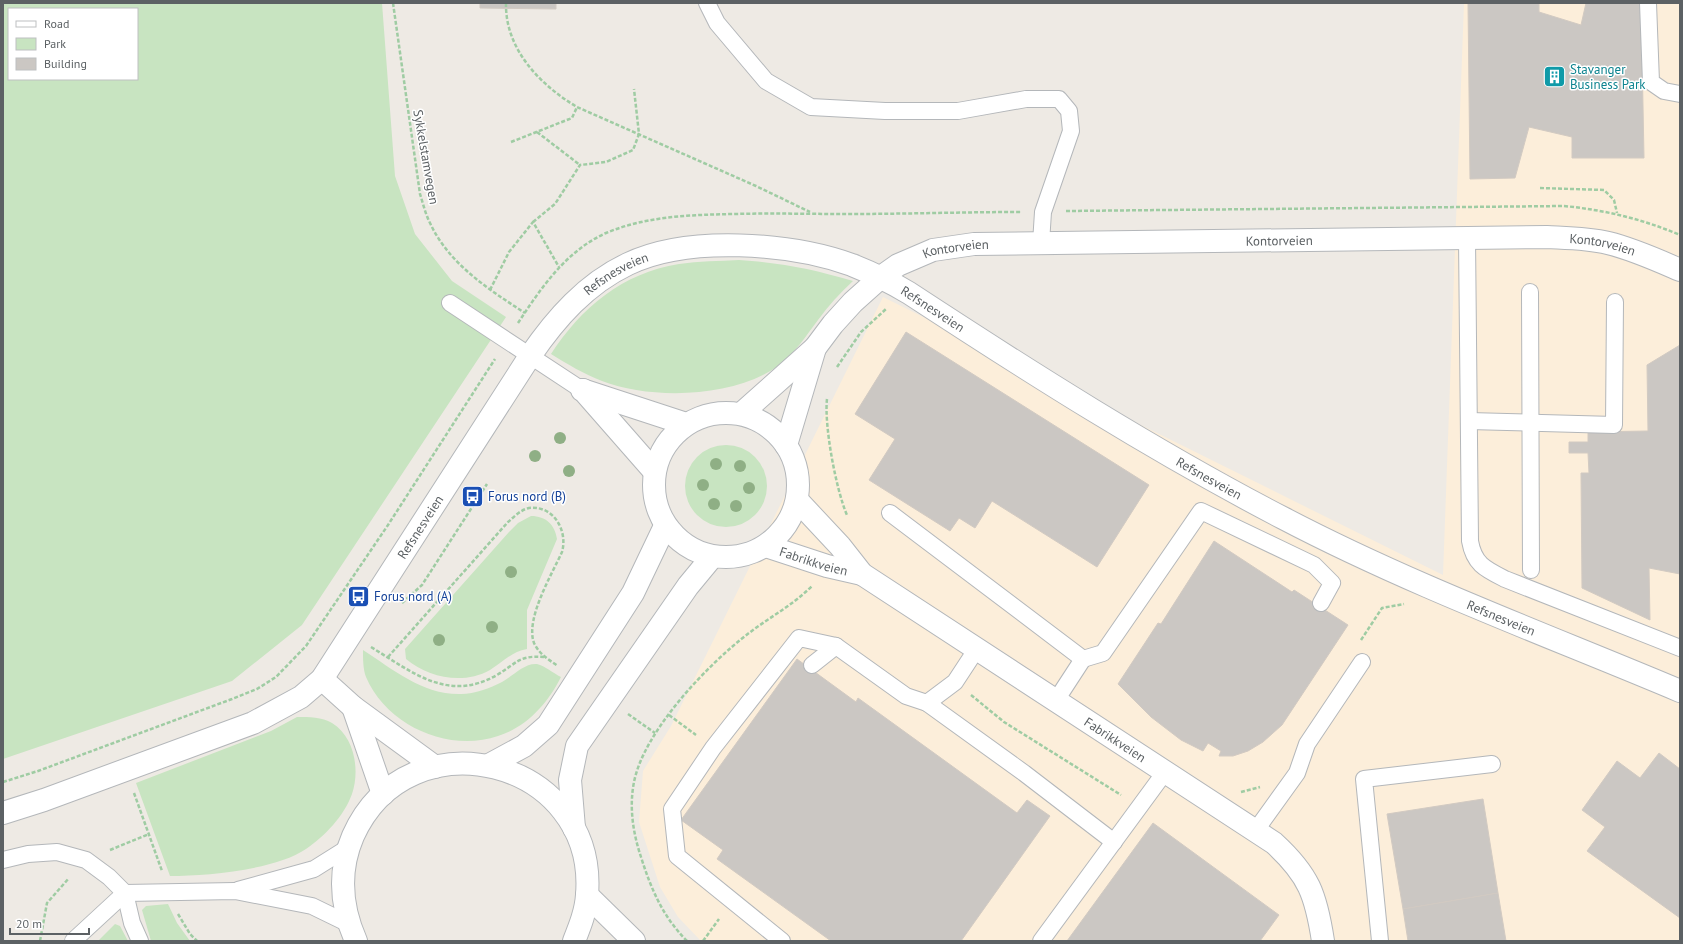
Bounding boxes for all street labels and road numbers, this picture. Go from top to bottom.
street label: Sykkelstamvegen [409,108,443,206]
street label: Kontorveien [1569,230,1638,259]
street label: Kontorveien [1246,231,1313,249]
street label: Kontorveien [920,235,989,262]
street label: Refsnesveien [580,248,650,299]
street label: Refsnesveien [898,282,968,336]
street label: Refsnesveien [1173,453,1245,503]
street label: Refsnesveien [393,492,447,562]
street label: Fabrikkveien [777,543,849,579]
street label: Refsnesveien [1464,596,1538,639]
street label: Fabrikkveien [1081,713,1149,766]

